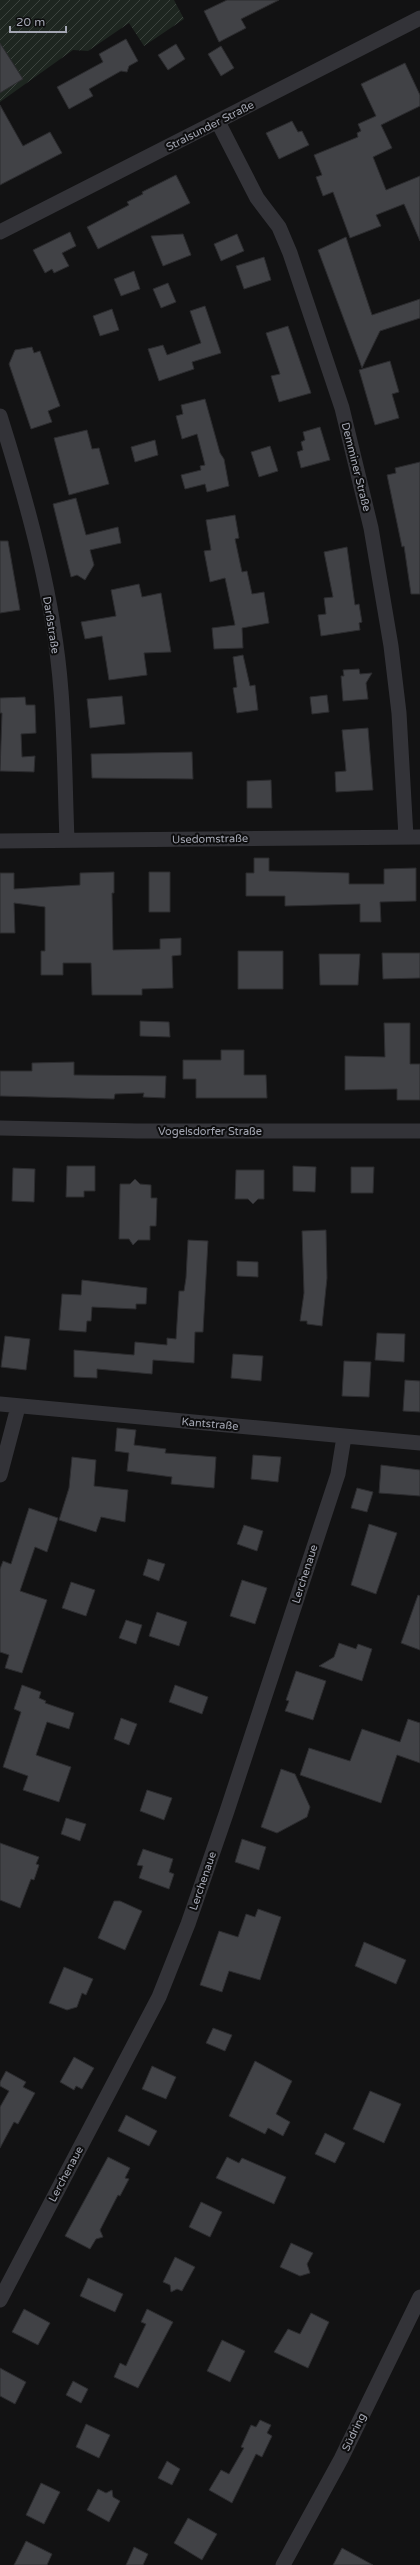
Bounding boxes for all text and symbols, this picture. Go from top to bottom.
scale bar [10,8,66,34]
text: 20 m [16,15,45,29]
street label: Stralsunder Straße [164,98,256,154]
street label: Demminer Straße [339,421,373,513]
street label: Darßstraße [40,595,62,655]
street label: Usedomstraße [172,832,248,846]
street label: Vogelsdorfer Straße [158,1125,262,1138]
street label: Kantstraße [181,1415,239,1433]
street label: Lerchenaue [289,1543,321,1605]
street label: Lerchenaue [187,1850,219,1912]
street label: Lerchenaue [46,2144,86,2204]
street label: Südring [339,2411,369,2453]

